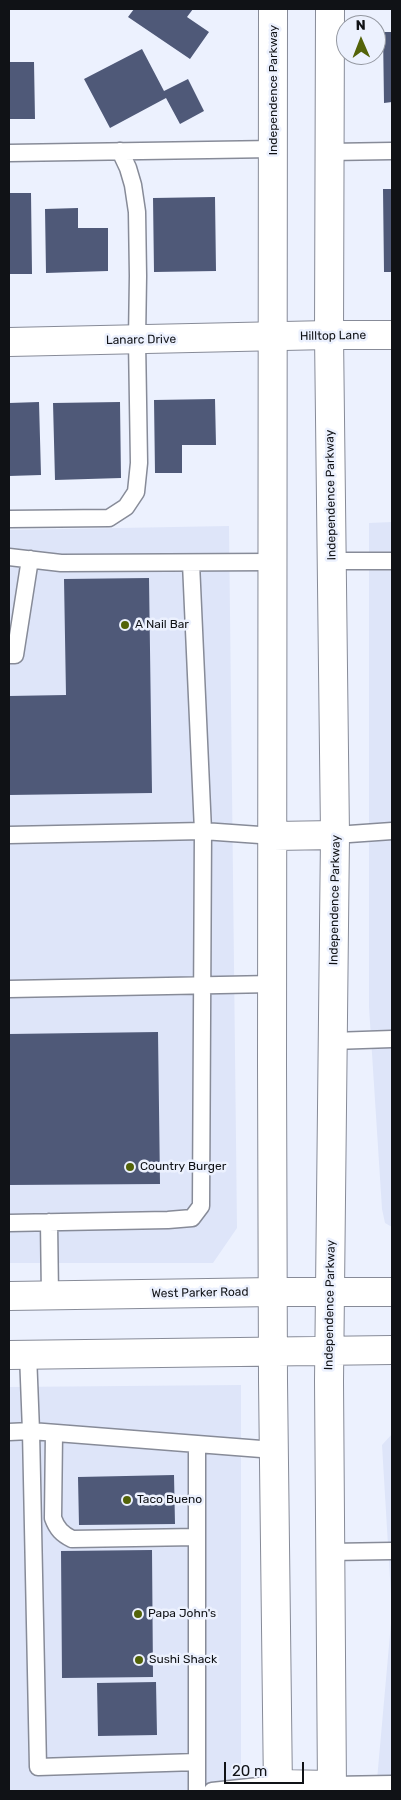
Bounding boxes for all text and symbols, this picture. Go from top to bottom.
north arrow [336,15,386,65]
text: N [356,17,366,34]
street label: Independence Parkway [267,25,281,155]
street label: Hilltop Lane [300,328,366,344]
street label: Lanarc Drive [106,332,176,348]
street label: Independence Parkway [323,430,339,560]
place label: A Nail Bar [135,618,189,632]
marker: A Nail Bar [119,619,131,631]
street label: Independence Parkway [327,835,343,965]
place label: Country Burger [140,1160,226,1174]
marker: Country Burger [124,1161,136,1173]
street label: Independence Parkway [322,1240,338,1370]
street label: West Parker Road [151,1285,249,1301]
place label: Taco Bueno [137,1493,202,1507]
marker: Taco Bueno [121,1494,133,1506]
place label: Papa John's [148,1607,216,1621]
marker: Papa John's [132,1608,144,1620]
place label: Sushi Shack [149,1653,217,1667]
marker: Sushi Shack [133,1654,145,1666]
scale bar [226,1752,306,1784]
text: 20 m [232,1762,267,1780]

